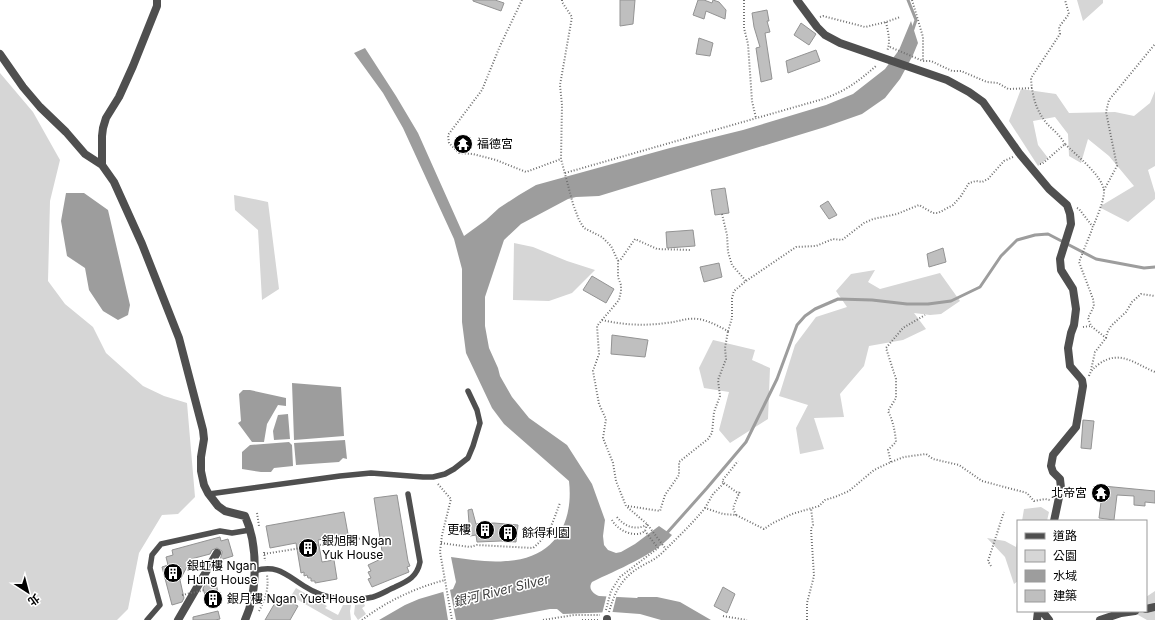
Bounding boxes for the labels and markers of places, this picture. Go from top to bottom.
temple icon: 福德宮 [452,133,474,155]
place label: 福德宮 [477,136,513,151]
temple icon: 北帝宮 [1090,482,1112,504]
place label: 北帝宮 [1051,485,1087,500]
building icon: 更樓 [474,519,496,541]
place label: 更樓 [447,522,471,537]
building icon: 餘得利園 [497,522,519,544]
place label: 餘得利園 [522,525,570,540]
place label: 銀旭閣 Ngan Yuk House [322,533,392,562]
building icon: 銀旭閣 Ngan Yuk House [297,537,319,559]
place label: 銀虹樓 Ngan Hung House [187,558,257,587]
building icon: 銀虹樓 Ngan Hung House [162,562,184,584]
building icon: 銀月樓 Ngan Yuet House [202,588,224,610]
place label: 銀月樓 Ngan Yuet House [227,591,366,606]

